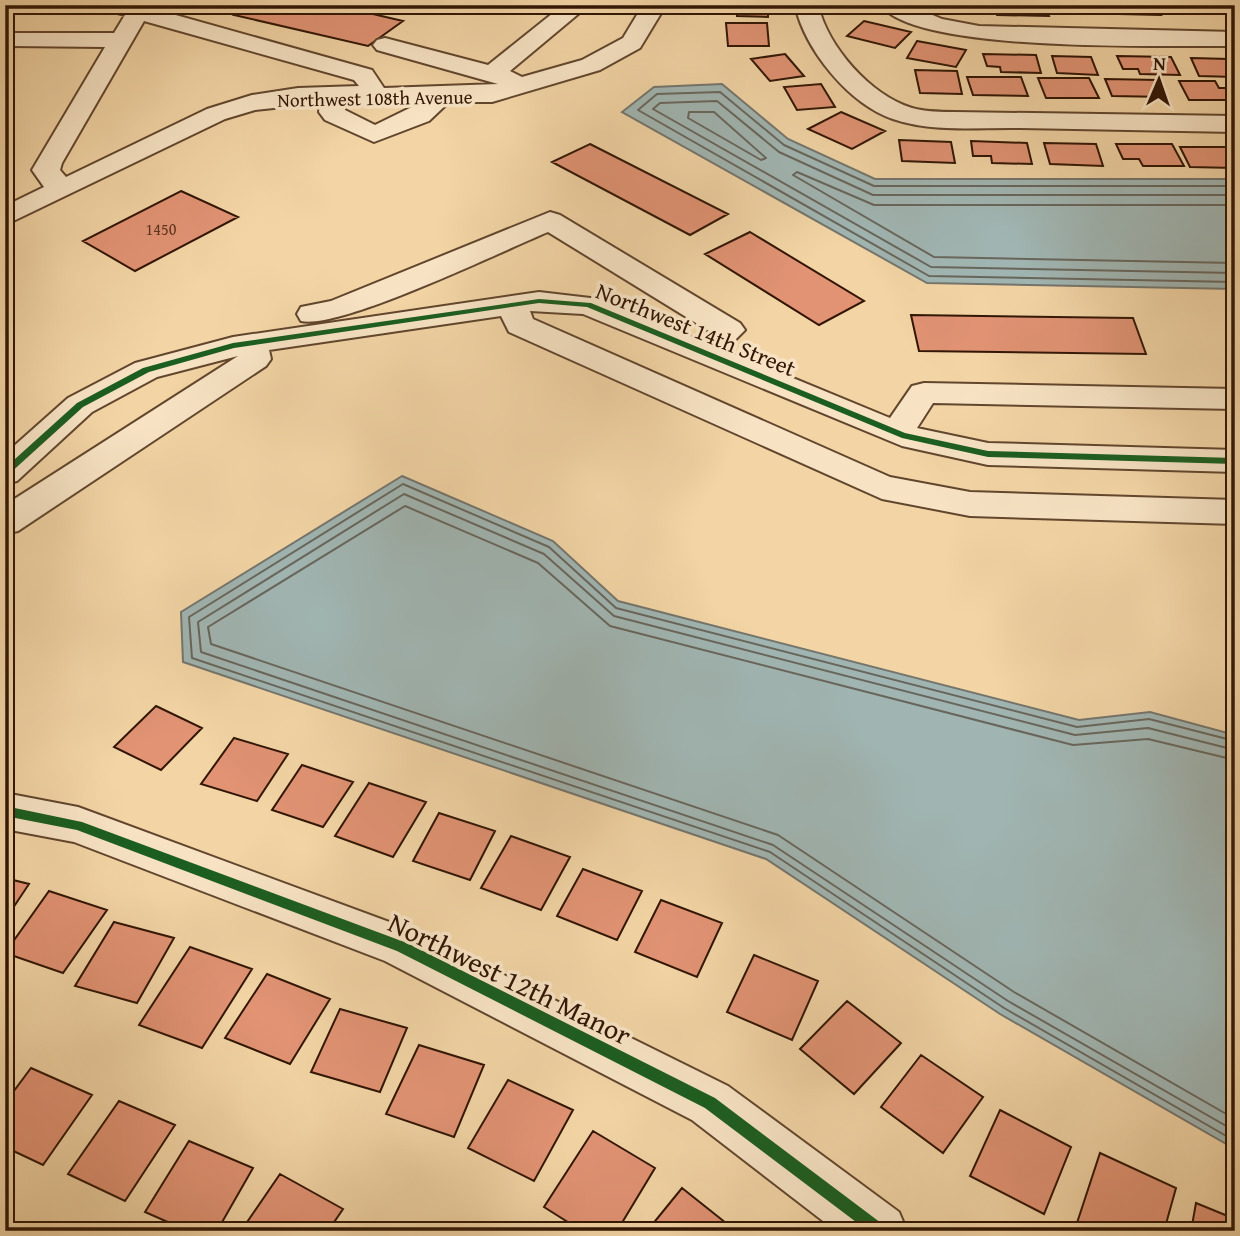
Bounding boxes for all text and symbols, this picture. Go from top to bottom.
north arrow [1124,46,1194,116]
text: N [1153,49,1167,77]
street label: Northwest 108th Avenue [277,82,473,114]
house number: 1450 [146,217,177,241]
street label: Northwest 14th Street [591,274,801,384]
street label: Northwest 12th Manor [382,901,639,1055]

